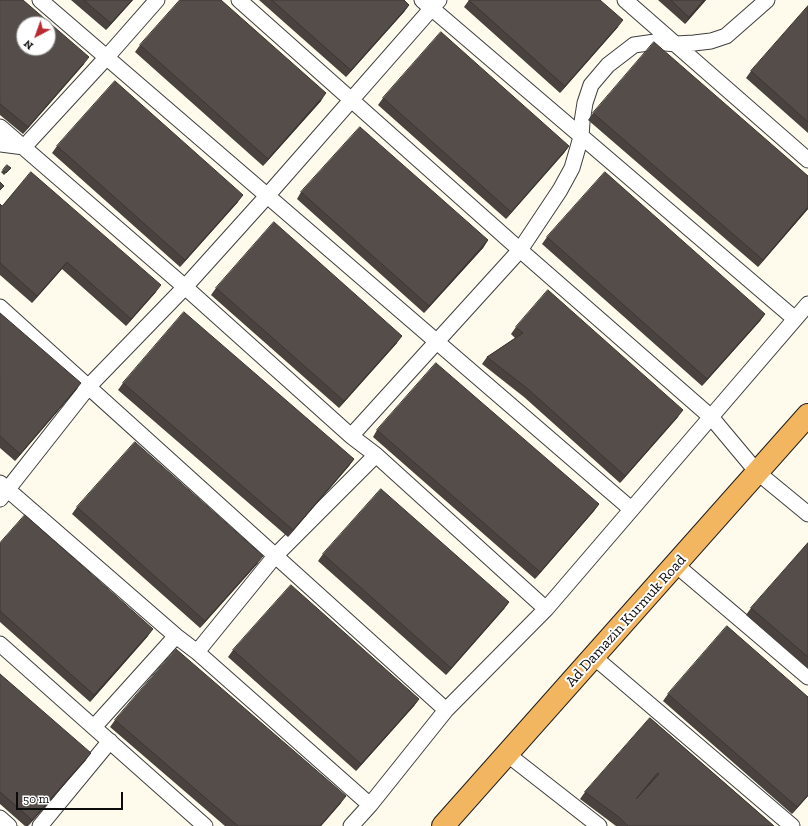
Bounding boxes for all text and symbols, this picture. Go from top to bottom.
north arrow [16,16,56,56]
text: N [21,37,36,52]
street label: Ad Damazin Kurmuk Road [562,551,690,691]
scale bar [18,784,125,810]
text: 50 m [23,792,49,806]

